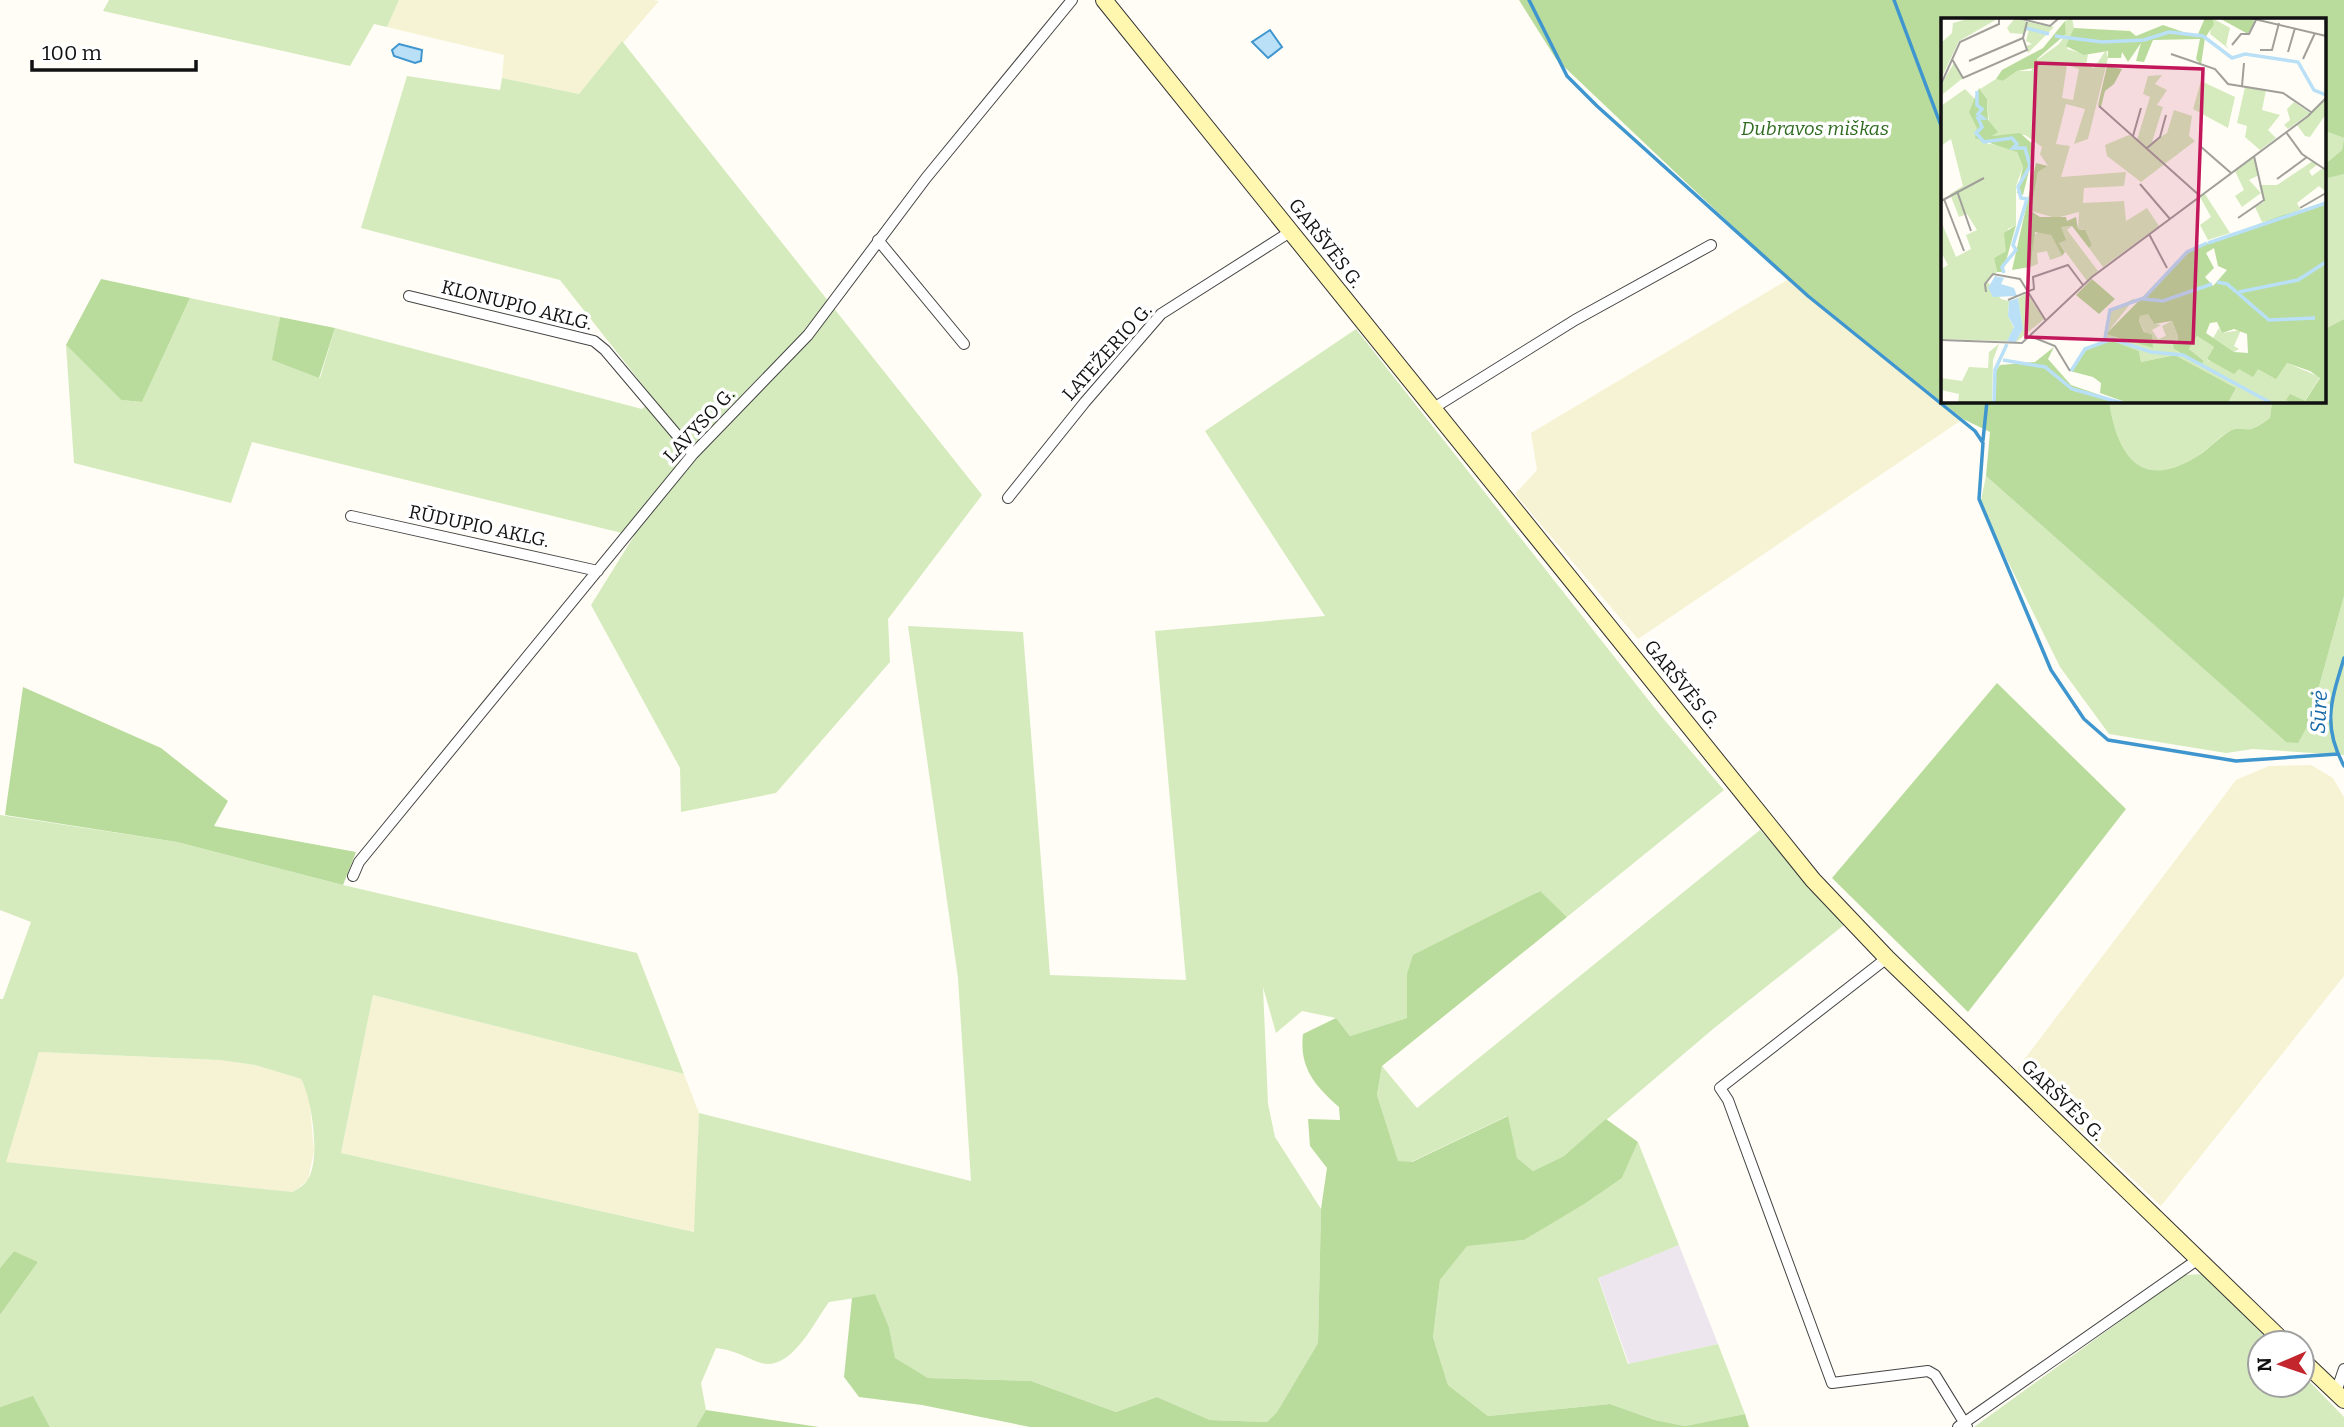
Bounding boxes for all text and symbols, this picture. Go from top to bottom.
inset map [1941,18,2326,402]
scale bar [32,28,196,72]
text: 100 m [42,40,102,66]
park label: Dubravos miškas [1741,117,1889,140]
street label: GARŠVĖS G. [1284,194,1368,292]
street label: KLONUPIO AKLG. [439,275,595,335]
street label: LATEŽERIO G. [1057,299,1157,405]
street label: LAVYSO G. [659,383,739,467]
street label: RŪDUPIO AKLG. [407,500,551,552]
street label: GARŠVĖS G. [1639,635,1725,733]
water label: Sūrė [2305,689,2333,734]
street label: GARŠVĖS G. [2016,1054,2110,1146]
north arrow [2246,1329,2316,1399]
text: N [2253,1357,2276,1372]

